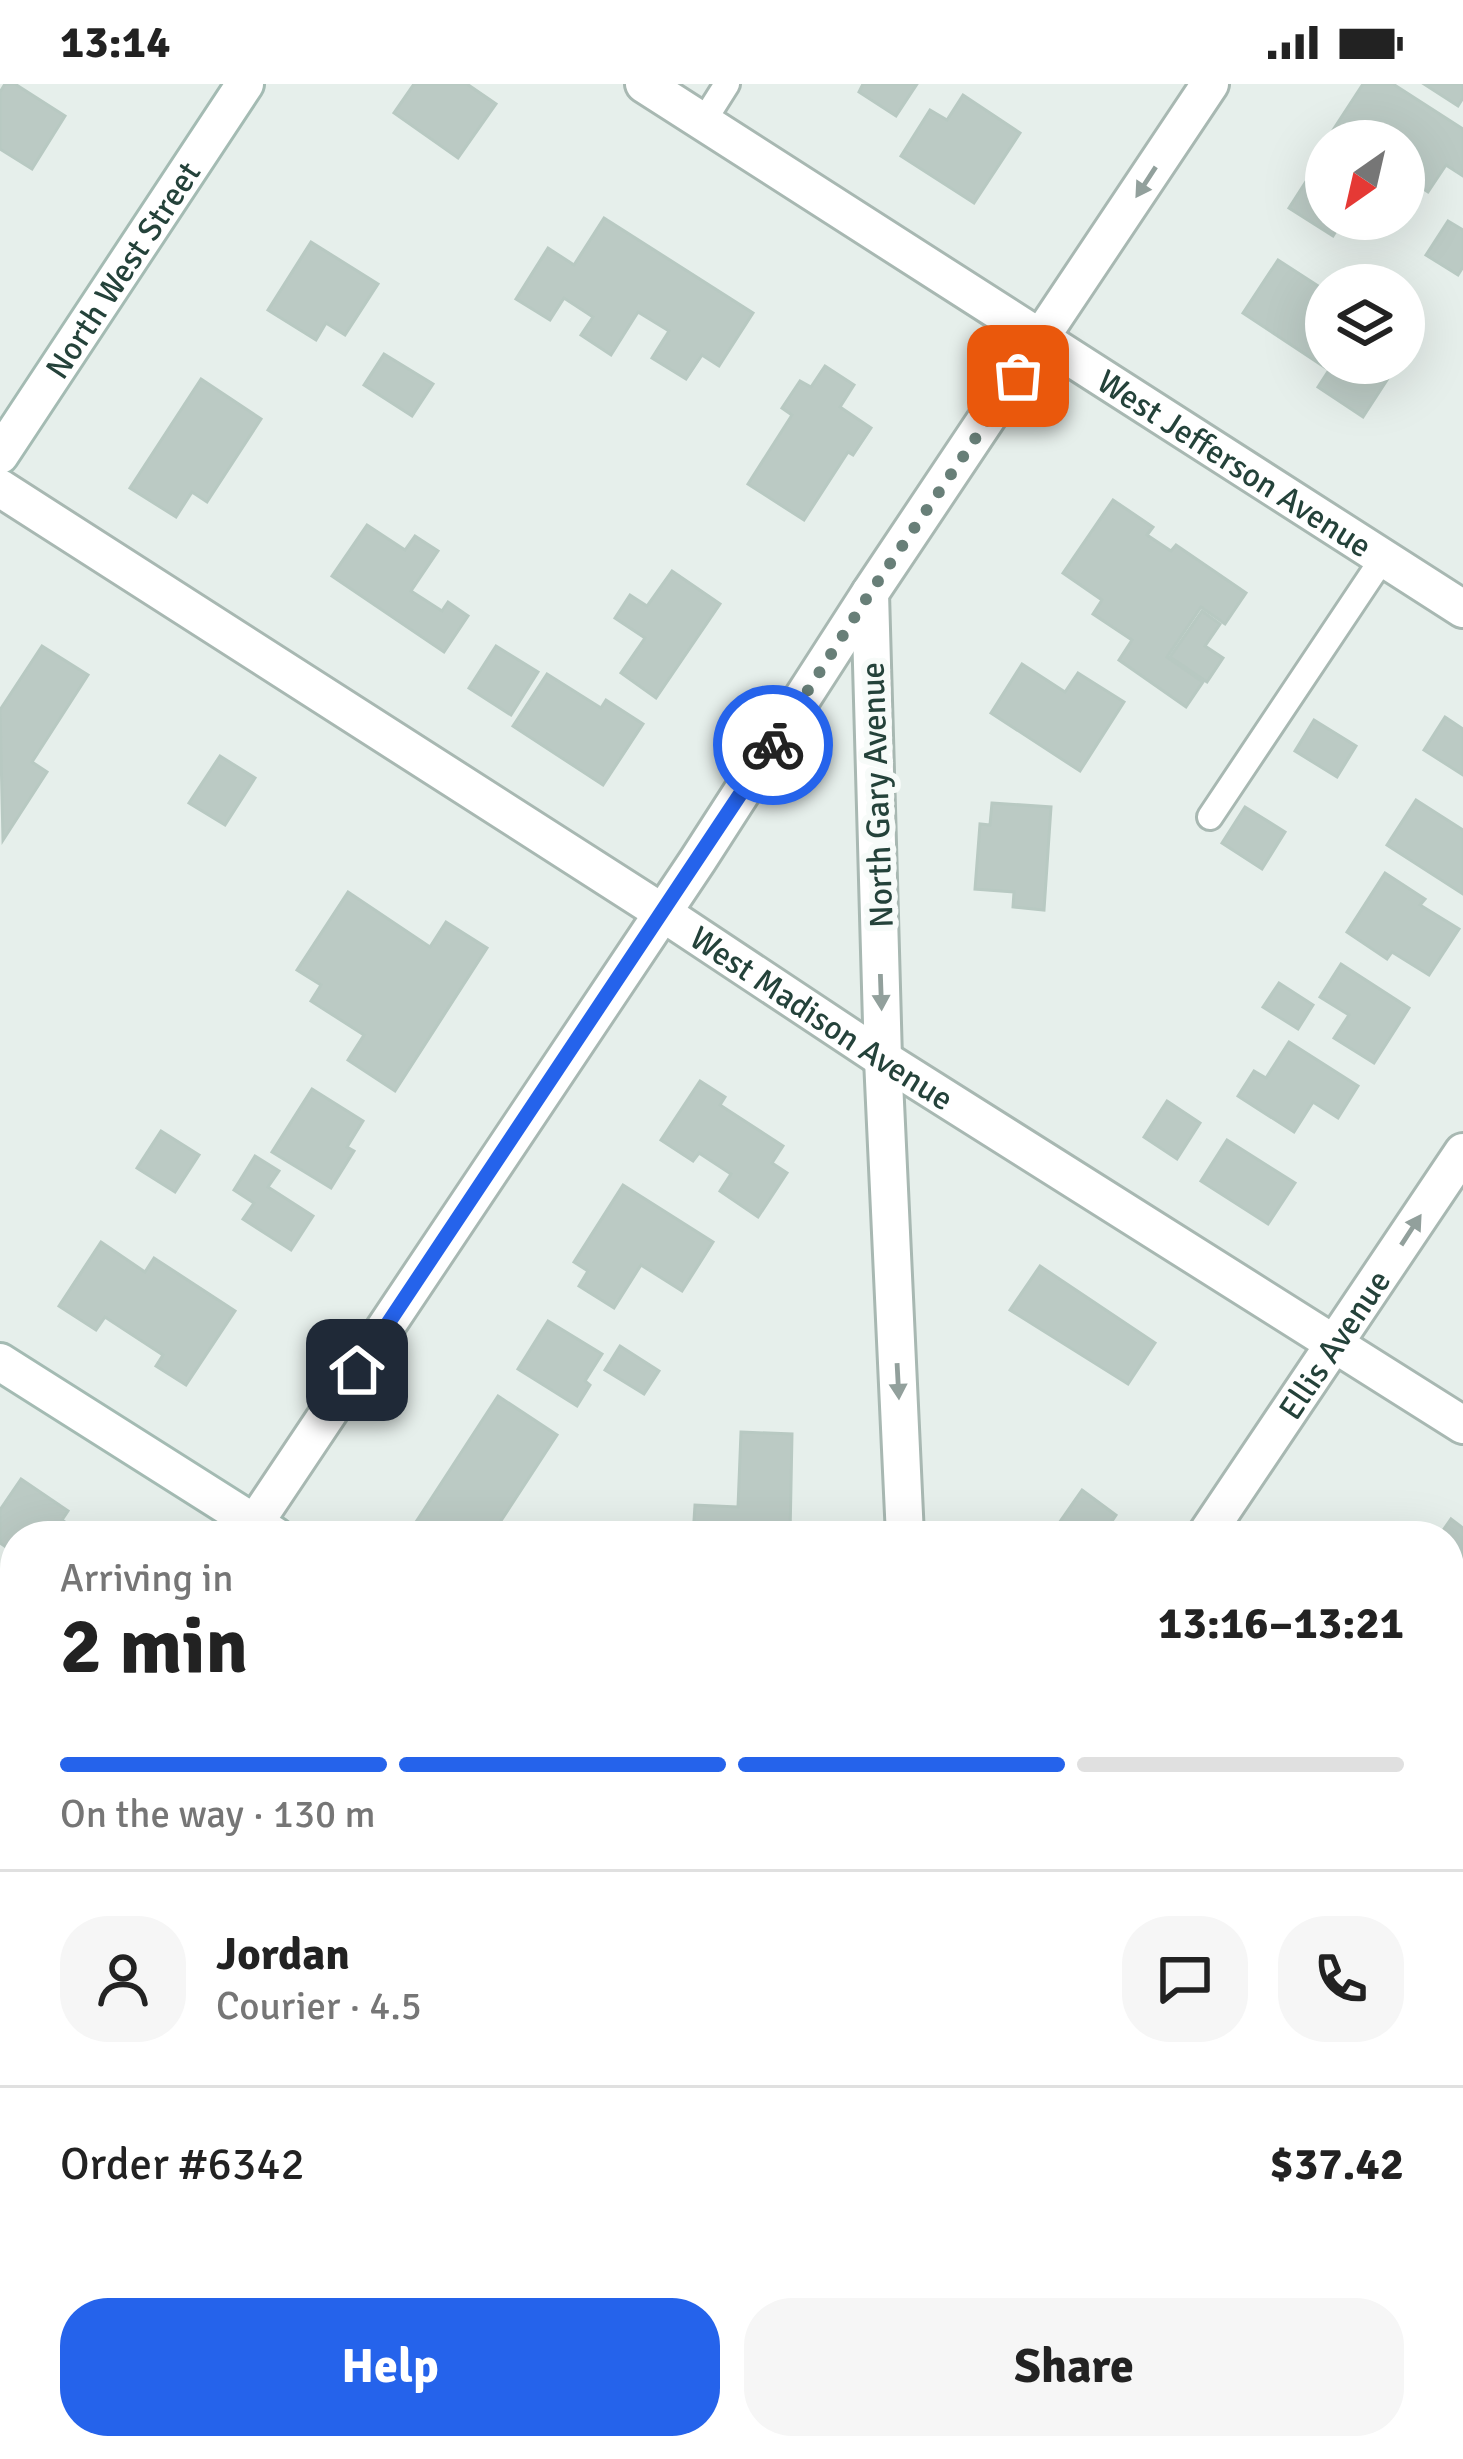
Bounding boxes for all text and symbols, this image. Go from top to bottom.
text: 13:14 [60,15,170,70]
north arrow [1305,120,1425,240]
map controls [1305,120,1425,384]
street label: North West Street [37,154,210,387]
one-way arrow [1135,165,1157,198]
button: layers [1305,264,1425,384]
pin [967,325,1069,427]
icon: bag [985,343,1051,409]
street label: West Jefferson Avenue [1089,361,1379,567]
street label: North Gary Avenue [852,661,903,929]
courier [713,685,833,805]
icon: bike [740,712,806,778]
street label: West Madison Avenue [682,918,960,1120]
one-way arrow [872,974,891,1012]
one-way arrow [1400,1214,1422,1247]
street label: Ellis Avenue [1270,1262,1400,1428]
pin [306,1319,408,1421]
icon: home [324,1337,390,1403]
one-way arrow [889,1363,908,1401]
text: Arriving in [60,1554,234,1602]
text: 13:16–13:21 [1158,1596,1404,1651]
text: 2 min [60,1599,248,1695]
text: On the way · 130 m [60,1790,376,1838]
button: person [60,1916,186,2042]
button: chat [1122,1916,1248,2042]
button: phone [1278,1916,1404,2042]
text: Jordan [216,1927,350,1982]
text: Courier · 4.5 [216,1982,422,2030]
text: Order #6342 [60,2137,305,2192]
text: $37.42 [1270,2137,1404,2192]
button: Help [60,2298,720,2436]
button: Share [744,2298,1404,2436]

